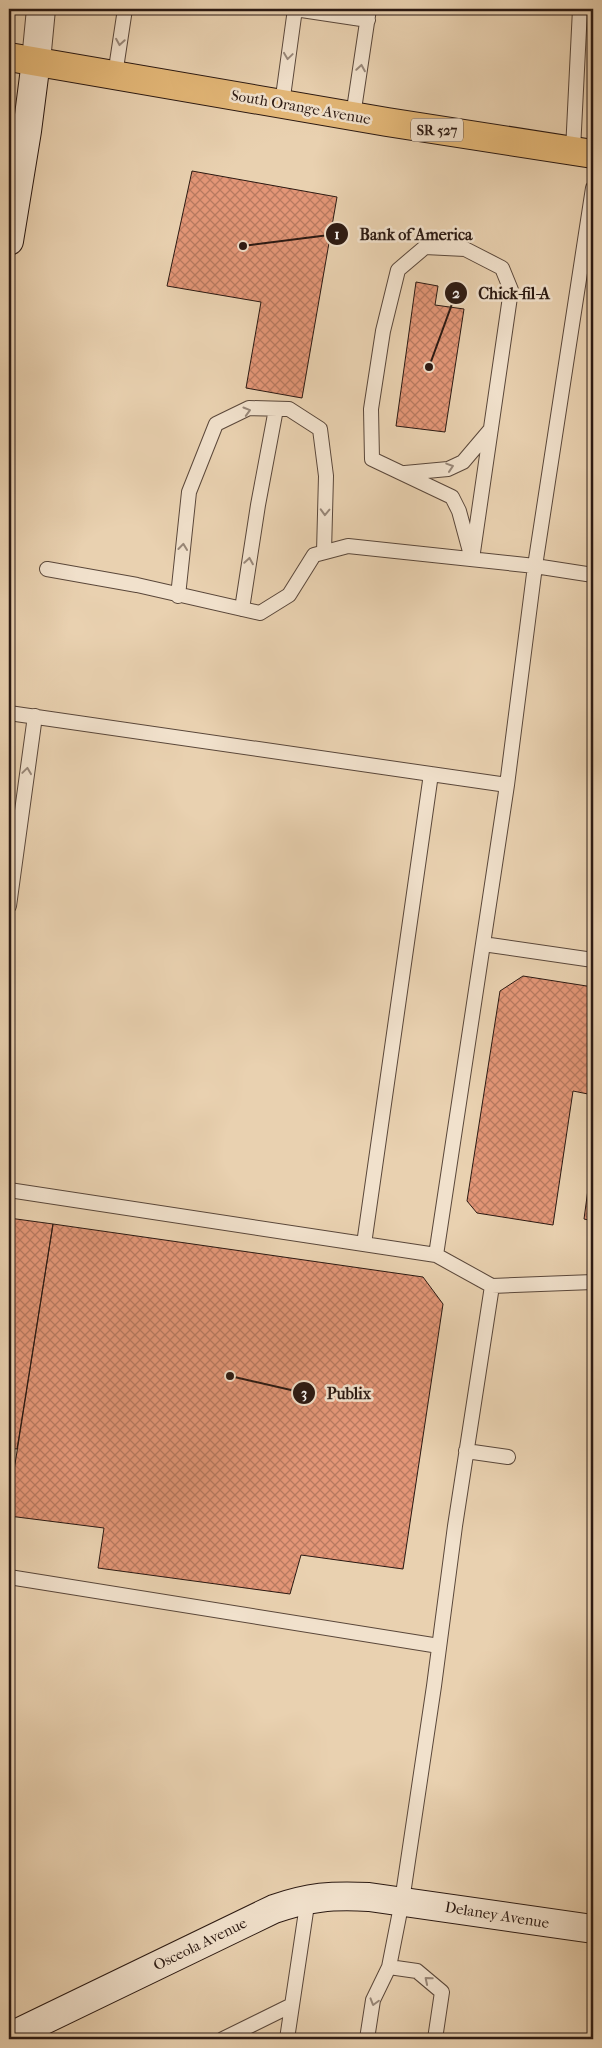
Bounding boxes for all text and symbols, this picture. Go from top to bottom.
one-way arrow [115,38,126,46]
one-way arrow [284,52,294,61]
one-way arrow [355,63,365,72]
street label: South Orange Avenue [230,86,373,128]
road number: SR 527 [411,118,463,142]
callout: Bank of America [324,219,482,250]
text: 1 [334,225,340,243]
text: Bank of America [360,225,473,244]
callout: Chick-fil-A [443,278,560,309]
text: 2 [452,284,460,302]
text: Chick-fil-A [478,284,550,303]
one-way arrow [242,406,251,416]
one-way arrow [445,463,453,473]
one-way arrow [320,508,330,516]
one-way arrow [177,543,188,551]
one-way arrow [243,557,254,565]
one-way arrow [21,767,32,775]
callout: Publix [291,1377,381,1408]
text: 3 [301,1384,307,1402]
text: Publix [327,1384,372,1403]
street label: Delaney Avenue [444,1898,551,1932]
street label: Osceola Avenue [150,1913,250,1974]
one-way arrow [425,1977,434,1986]
one-way arrow [369,1998,380,2006]

